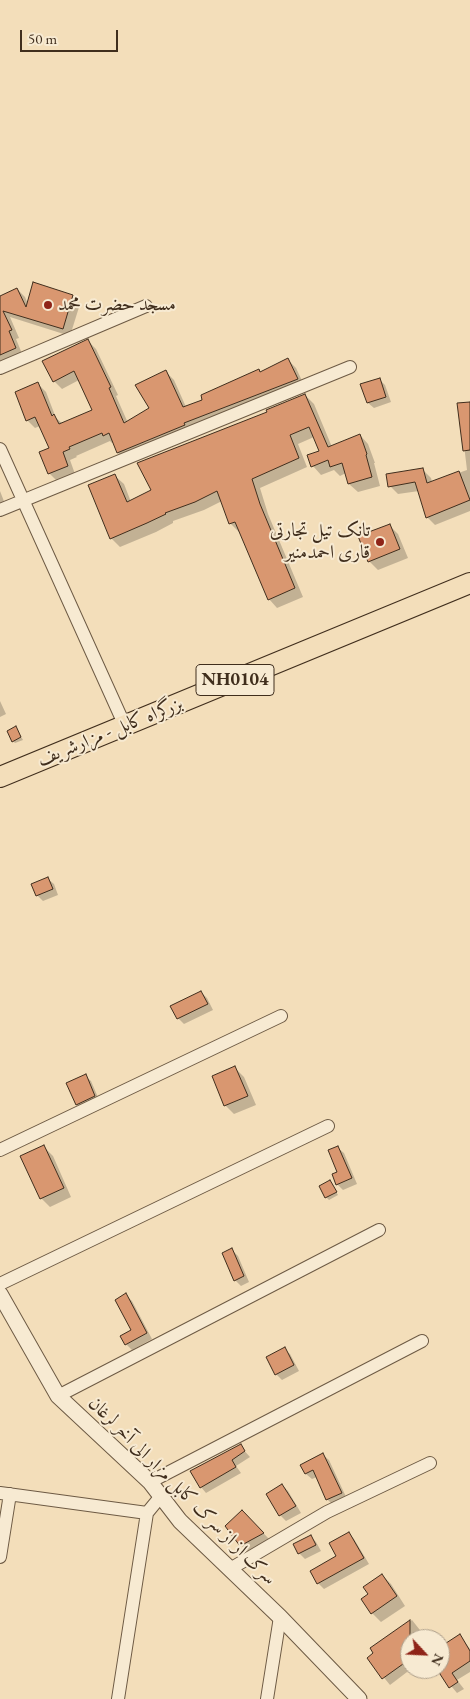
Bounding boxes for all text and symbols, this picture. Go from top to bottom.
scale bar [22,20,120,52]
text: 50 m [28,29,57,48]
place label: مسجد حضرت محمد [58,294,176,316]
marker: مسجد حضرت محمد [42,299,54,311]
place label: تانک تیل تجارتی قاری احمدمنیر [270,520,370,564]
marker: تانک تیل تجارتی قاری احمدمنیر [374,536,386,548]
road number: NH0104 [196,664,274,696]
street label: بزرگراه کابل - مزارشریف [34,692,186,772]
street label: سرک از از سرک کابل مزار الی آخر لرغان [83,1392,281,1590]
north arrow [400,1629,450,1679]
text: N [427,1651,448,1669]

